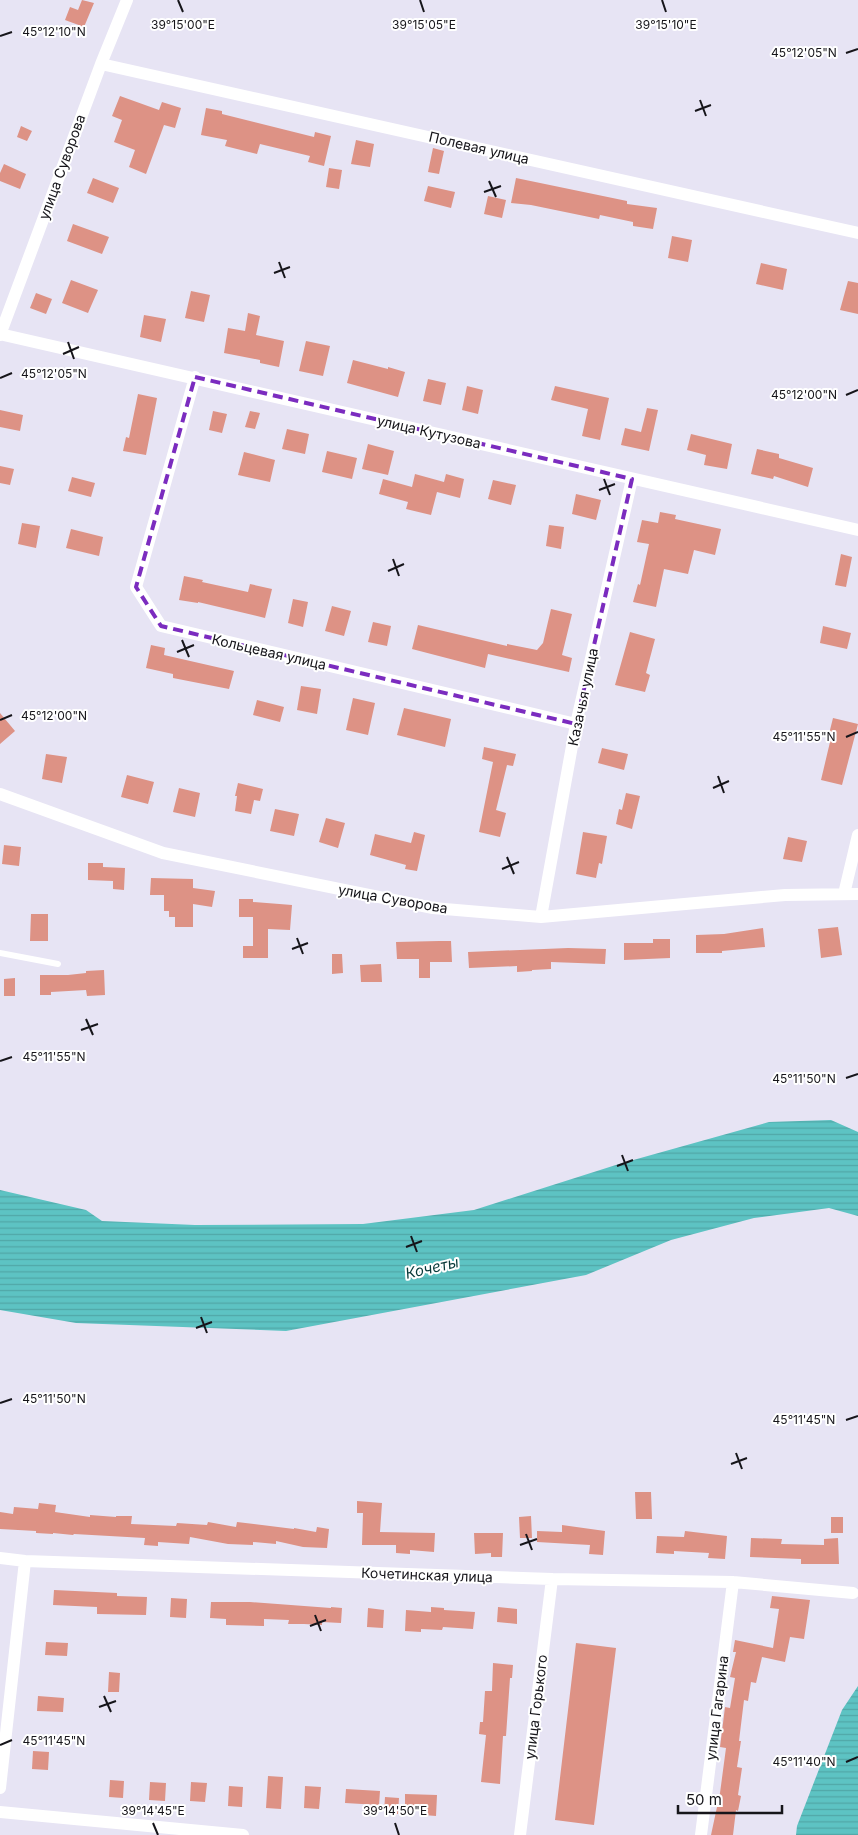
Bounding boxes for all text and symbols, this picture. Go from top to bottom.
text: 39°15'00"E [151,17,215,32]
text: 39°15'05"E [392,17,456,32]
text: 39°15'10"E [635,17,697,32]
text: 45°12'10"N [22,24,86,39]
text: 45°12'05"N [771,45,837,60]
street label: улица Суворова [35,112,88,222]
street label: Полевая улица [427,128,531,167]
text: 45°12'05"N [21,366,87,381]
text: 45°12'00"N [771,387,837,402]
street label: улица Кутузова [376,411,483,452]
street label: Кольцевая улица [210,630,328,673]
street label: Казачья улица [564,646,601,747]
text: 45°12'00"N [21,708,87,723]
text: 45°11'55"N [772,729,836,744]
street label: улица Суворова [337,881,449,917]
text: 45°11'55"N [22,1049,86,1064]
text: 45°11'50"N [772,1071,836,1086]
water label: Кочеты [403,1252,460,1283]
text: 45°11'50"N [22,1391,86,1406]
text: 45°11'45"N [773,1412,835,1427]
street label: Кочетинская улица [361,1564,493,1585]
street label: улица Горького [521,1654,550,1760]
street label: улица Гагарина [702,1654,731,1761]
text: 45°11'45"N [23,1733,85,1748]
text: 45°11'40"N [772,1754,836,1769]
scale bar [678,1782,782,1814]
text: 50 m [686,1790,722,1809]
text: 39°14'45"E [121,1803,185,1818]
text: 39°14'50"E [363,1803,427,1818]

